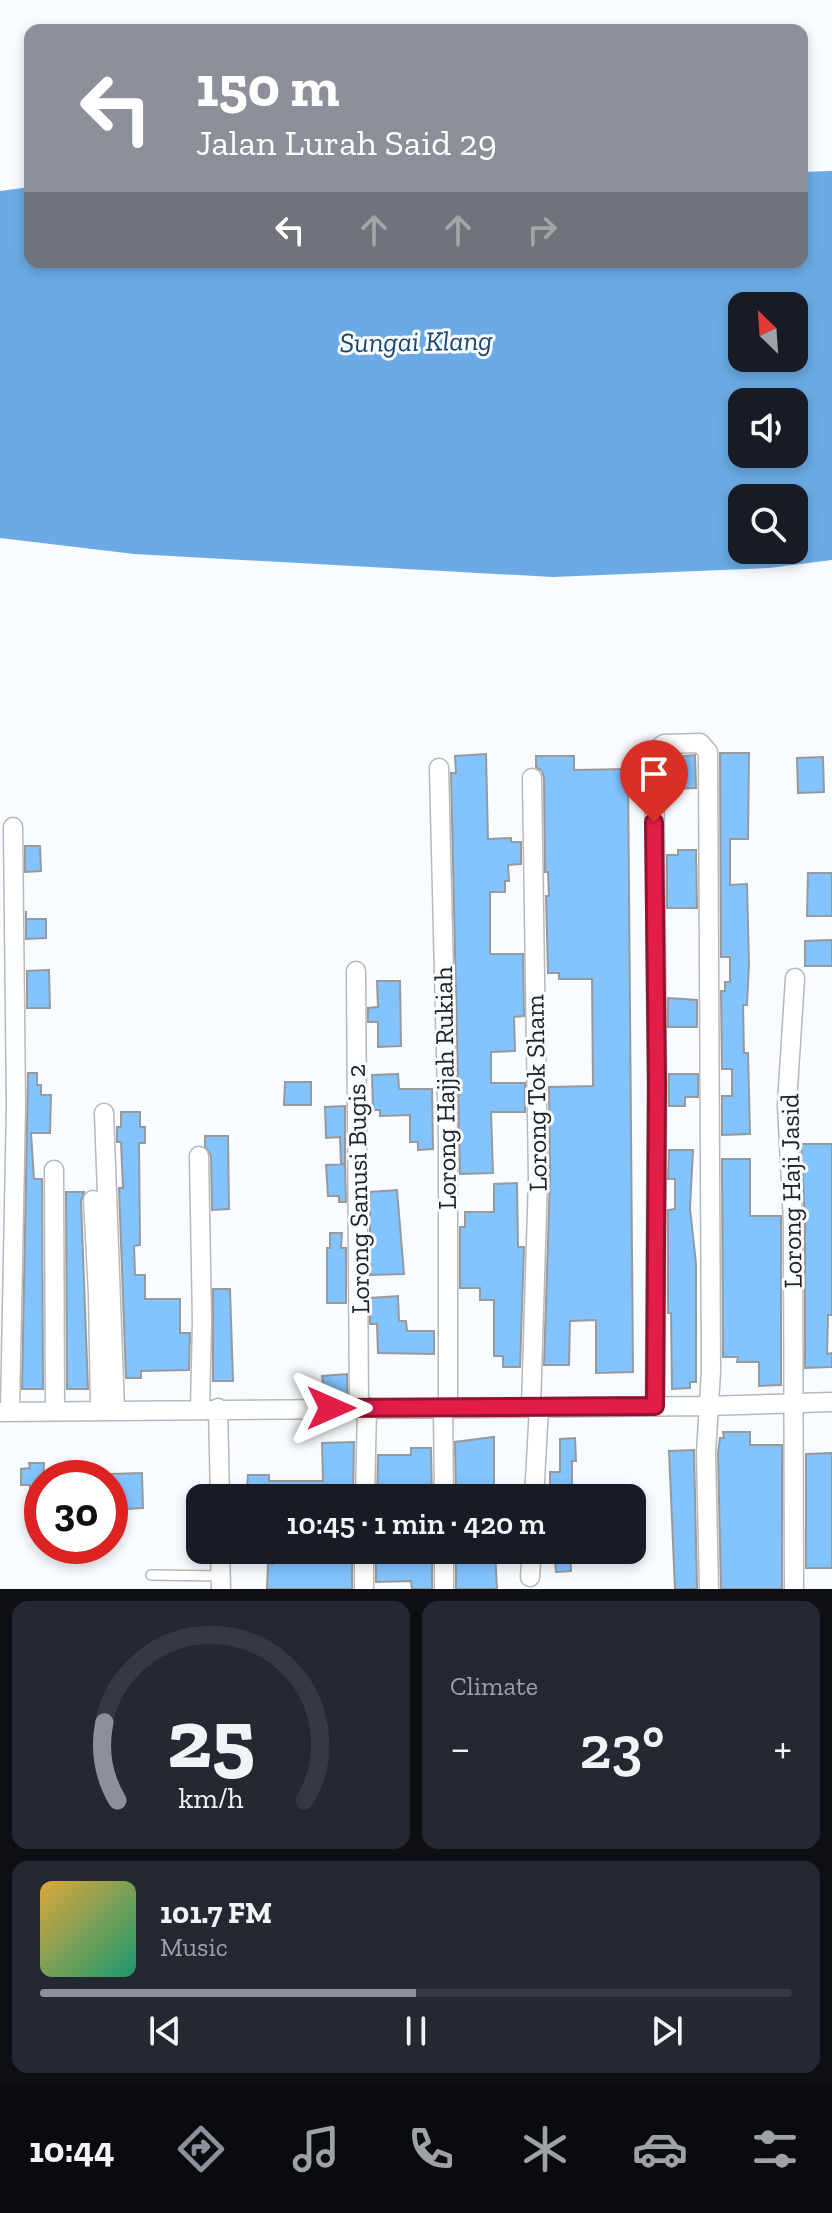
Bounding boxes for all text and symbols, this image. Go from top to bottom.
text: 150 m [196,53,340,120]
icon: left [64,56,168,160]
text: Jalan Lurah Said 29 [196,121,497,164]
icon: left [268,208,312,252]
icon: ahead [352,208,396,252]
icon: ahead [436,208,480,252]
icon: right [520,208,564,252]
north arrow [728,292,808,372]
map controls [728,292,808,564]
water label: Sungai Klang [339,324,493,359]
button: sound [728,388,808,468]
button: search [728,484,808,564]
pin [620,740,688,822]
icon: arrive [632,752,676,796]
street label: Lorong Hajjah Rukiah [427,966,463,1210]
street label: Lorong Tok Sham [518,994,554,1192]
street label: Lorong Sanusi Bugis 2 [340,1064,376,1314]
street label: Lorong Haji Jasid [773,1093,809,1289]
position arrow [289,1366,373,1450]
speed limit sign: 30 [24,1460,128,1564]
text: 10:45 · 1 min · 420 m [287,1506,545,1542]
text: Climate [450,1670,538,1702]
text: 25 [167,1688,255,1788]
text: 23° [579,1711,665,1783]
text: − [450,1721,471,1774]
text: + [773,1721,792,1774]
text: km/h [178,1781,244,1815]
text: 101.7 FM [160,1895,272,1931]
text: Music [160,1931,228,1963]
icon: previous [143,2009,187,2053]
icon: pause [394,2009,438,2053]
icon: next [645,2009,689,2053]
icon: directions [173,2121,229,2177]
icon: music [288,2121,344,2177]
icon: phone [403,2121,459,2177]
icon: climate [517,2121,573,2177]
icon: car [632,2121,688,2177]
icon: filters [747,2121,803,2177]
text: 10:44 [29,2128,115,2171]

